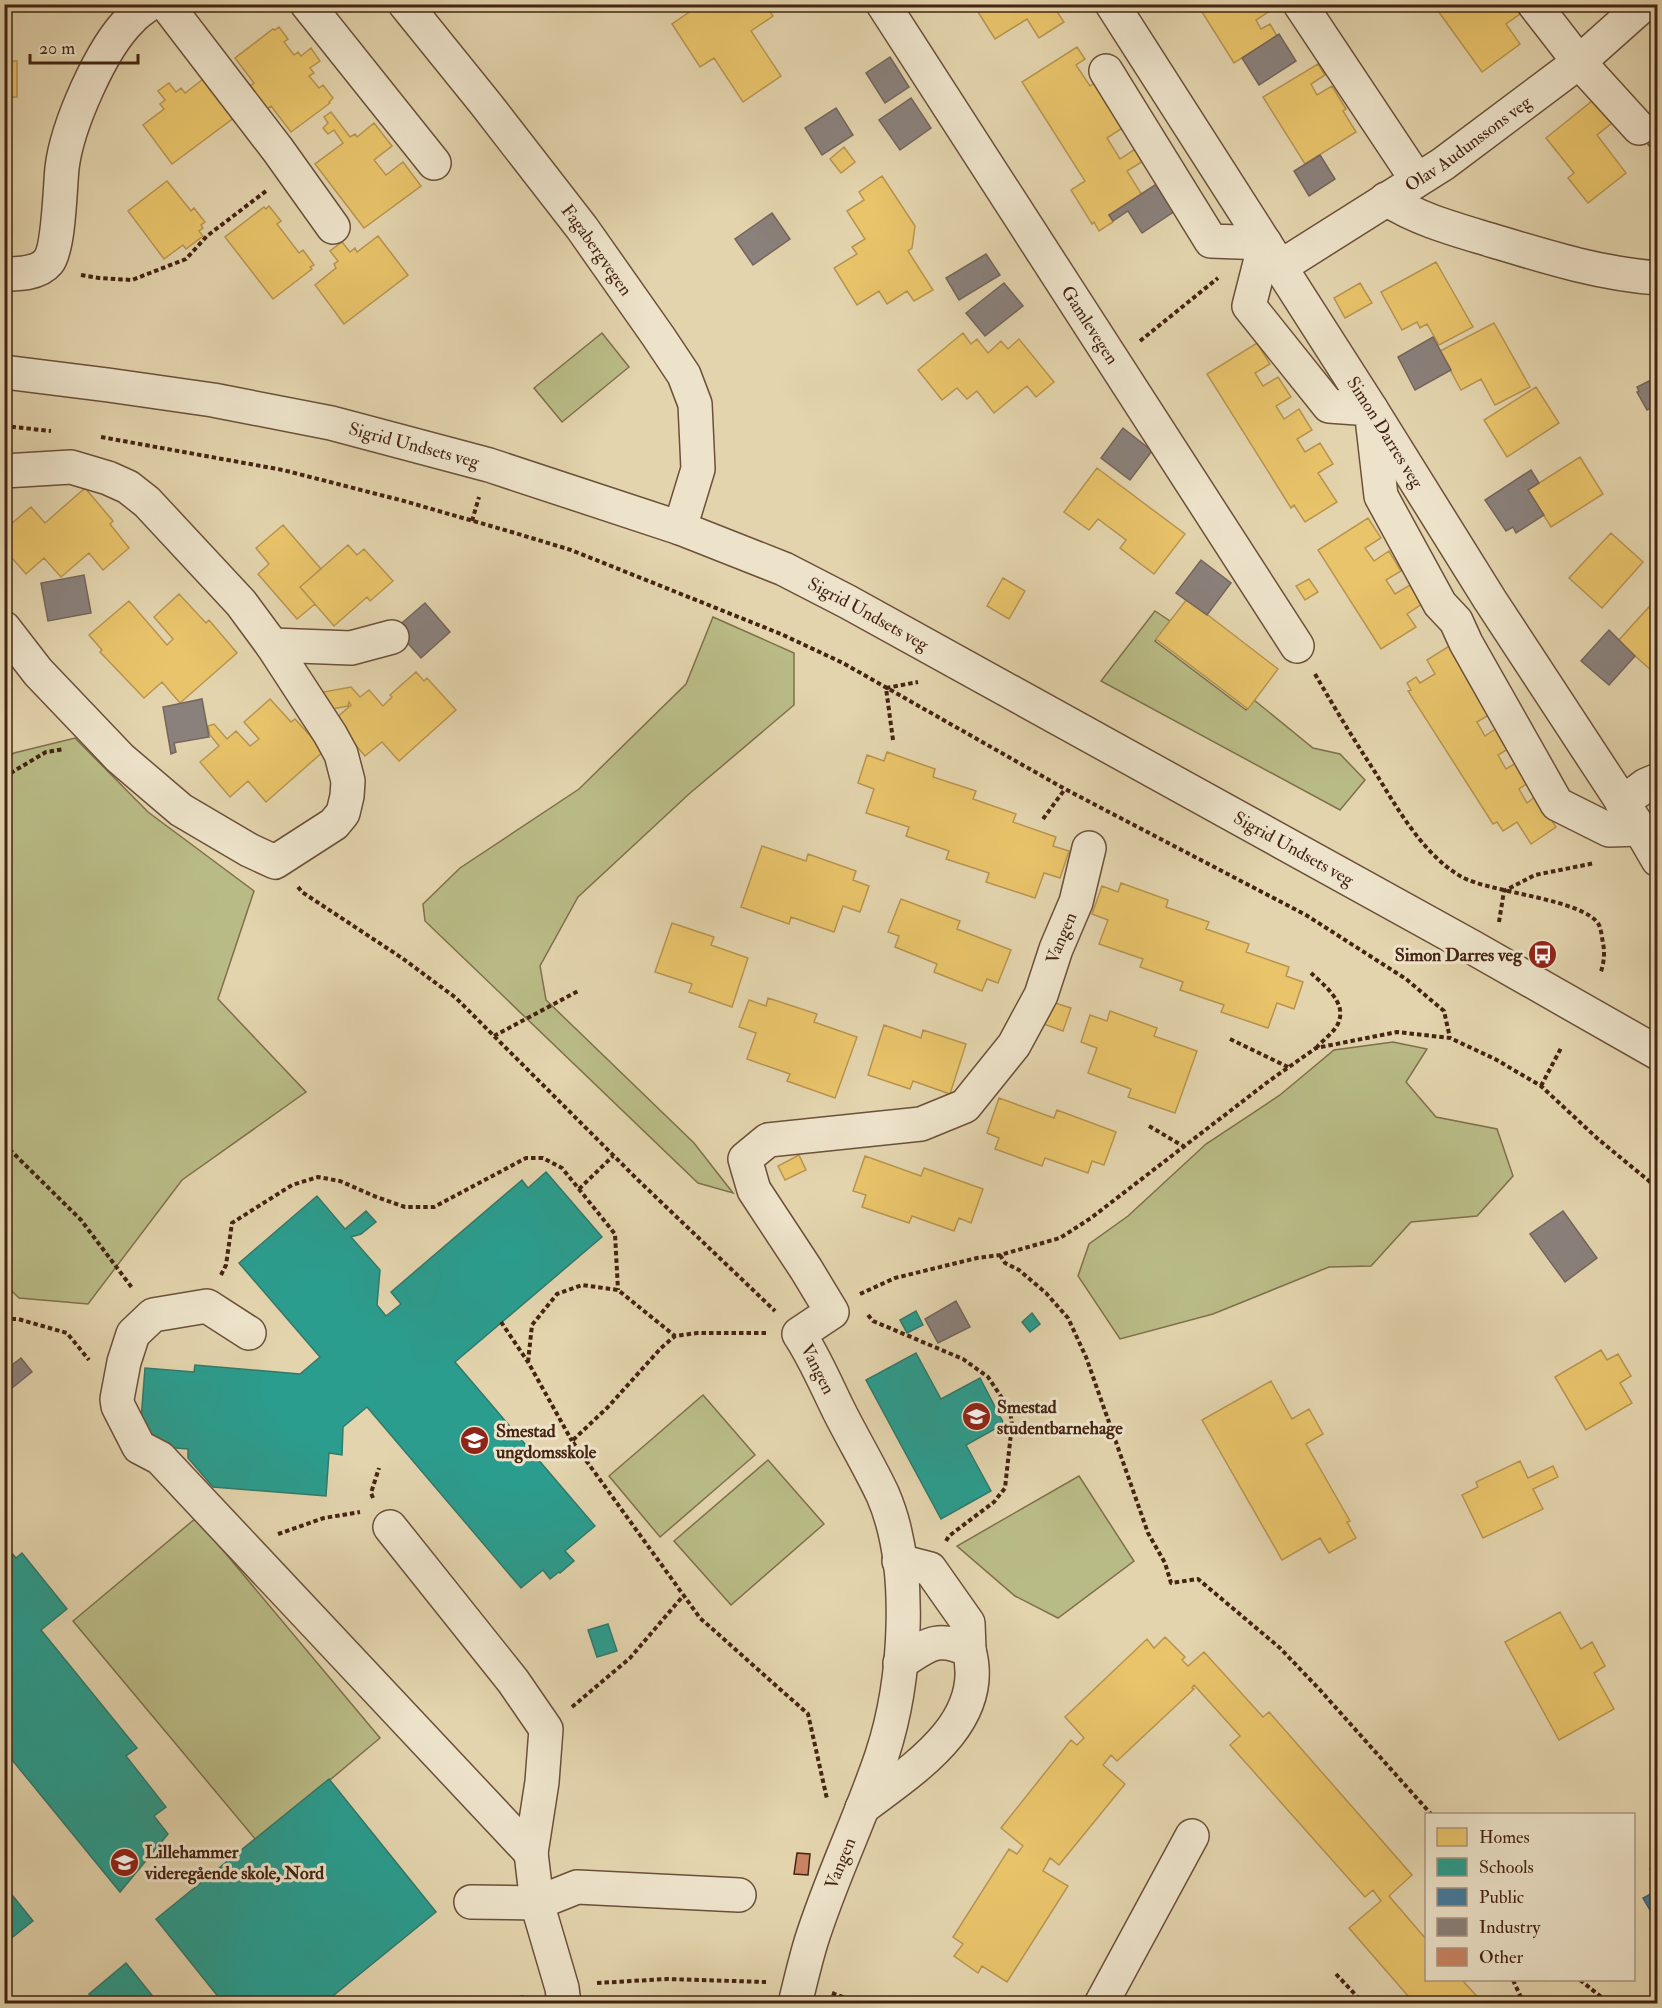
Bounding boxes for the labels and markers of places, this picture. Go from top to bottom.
bus stop icon: Simon Darres veg [1527,939,1559,971]
place label: Simon Darres veg [1395,944,1523,967]
place label: Smestad studentbarnehage [997,1396,1123,1440]
school or university icon: Smestad studentbarnehage [960,1401,992,1433]
place label: Smestad ungdomsskole [495,1420,597,1464]
school or university icon: Smestad ungdomsskole [459,1425,491,1457]
place label: Lillehammer videregående skole, Nord [144,1841,324,1885]
school or university icon: Lillehammer videregående skole, Nord [108,1846,140,1878]

